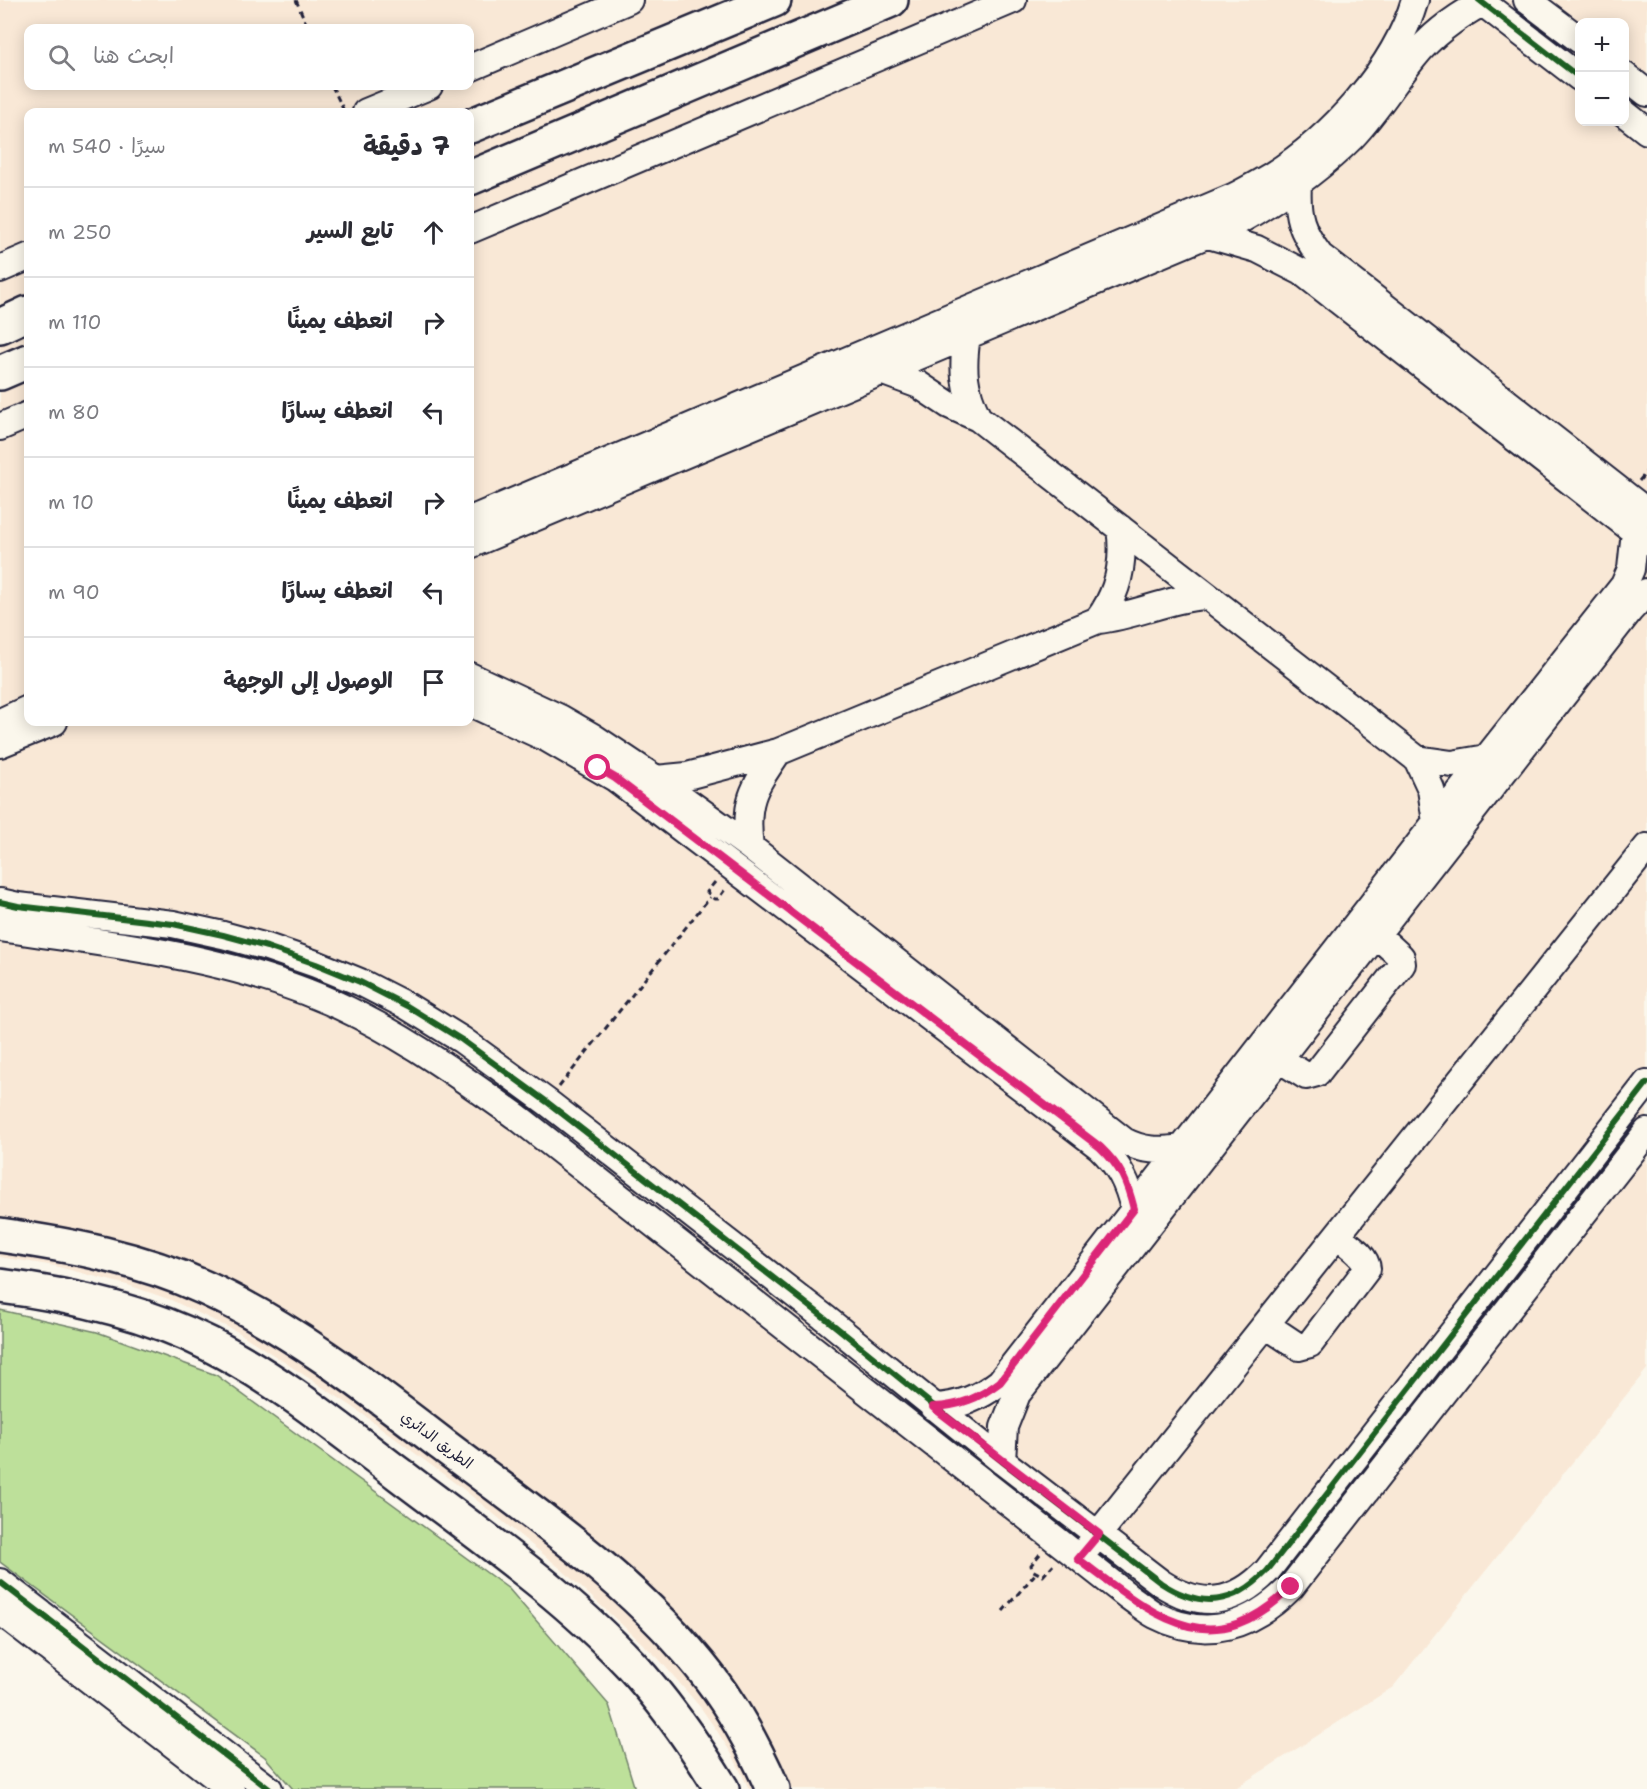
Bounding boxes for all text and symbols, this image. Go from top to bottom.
map controls [1575,18,1629,126]
button: + [1575,18,1629,72]
search box [24,24,474,90]
icon: search [45,41,78,74]
text: ابحث هنا [93,41,174,70]
button: − [1575,72,1629,126]
text: 7 دقيقة [363,128,450,163]
text: سيرًا · 540 m [48,133,166,159]
text: تابع السير [307,216,393,245]
icon: ahead [417,216,450,249]
text: 250 m [48,219,112,245]
text: انعطف يمينًا [287,306,393,335]
icon: right [417,306,450,339]
text: 110 m [48,309,102,335]
text: انعطف يسارًا [281,396,393,425]
icon: left [417,396,450,429]
text: 80 m [48,399,100,425]
text: انعطف يمينًا [287,486,393,515]
icon: right [417,486,450,519]
text: 10 m [48,489,94,515]
text: انعطف يسارًا [281,576,393,605]
icon: left [417,576,450,609]
text: 90 m [48,579,100,605]
text: الوصول إلى الوجهة [223,666,393,695]
icon: arrive [417,666,450,699]
route start [584,754,610,780]
street label: الطريق الدائري [396,1406,477,1474]
route end [1277,1573,1303,1599]

